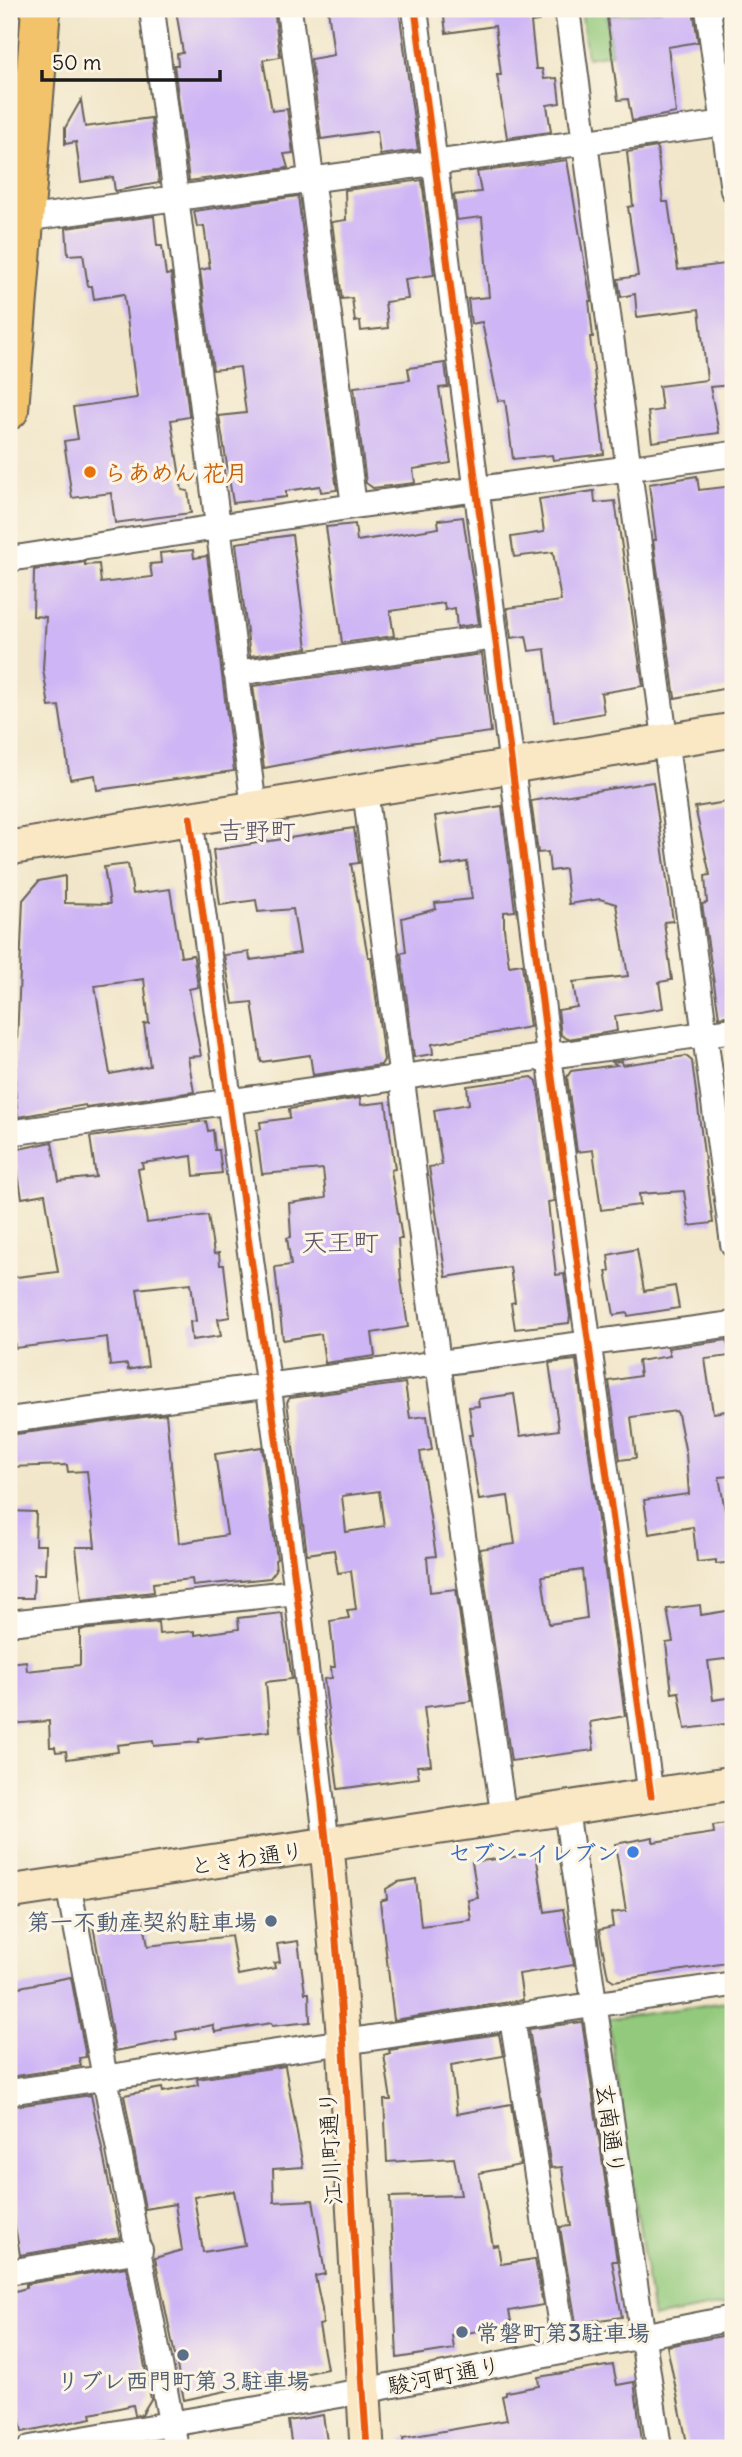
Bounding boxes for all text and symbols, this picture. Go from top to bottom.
scale bar [42,38,220,82]
text: 50 m [52,49,101,76]
place label: らあめん 花月 [104,458,248,487]
marker: らあめん 花月 [82,464,98,480]
district label: 吉野町 [218,814,296,847]
district label: 天王町 [301,1225,379,1258]
street label: ときわ通り [188,1836,306,1880]
place label: セブン-イレブン [448,1838,619,1867]
marker: セブン-イレブン [625,1844,641,1860]
place label: 第一不動産契約駐車場 [27,1907,257,1936]
marker: 第一不動産契約駐車場 [263,1913,279,1929]
street label: 玄南通り [590,2081,632,2177]
street label: 江川町通り [313,2090,347,2206]
place label: 常磐町第3駐車場 [476,2318,650,2347]
marker: 常磐町第3駐車場 [454,2324,470,2340]
marker: リブレ西門町第３駐車場 [175,2347,191,2363]
street label: 駿河町通り [385,2350,503,2400]
place label: リブレ西門町第３駐車場 [57,2366,310,2395]

